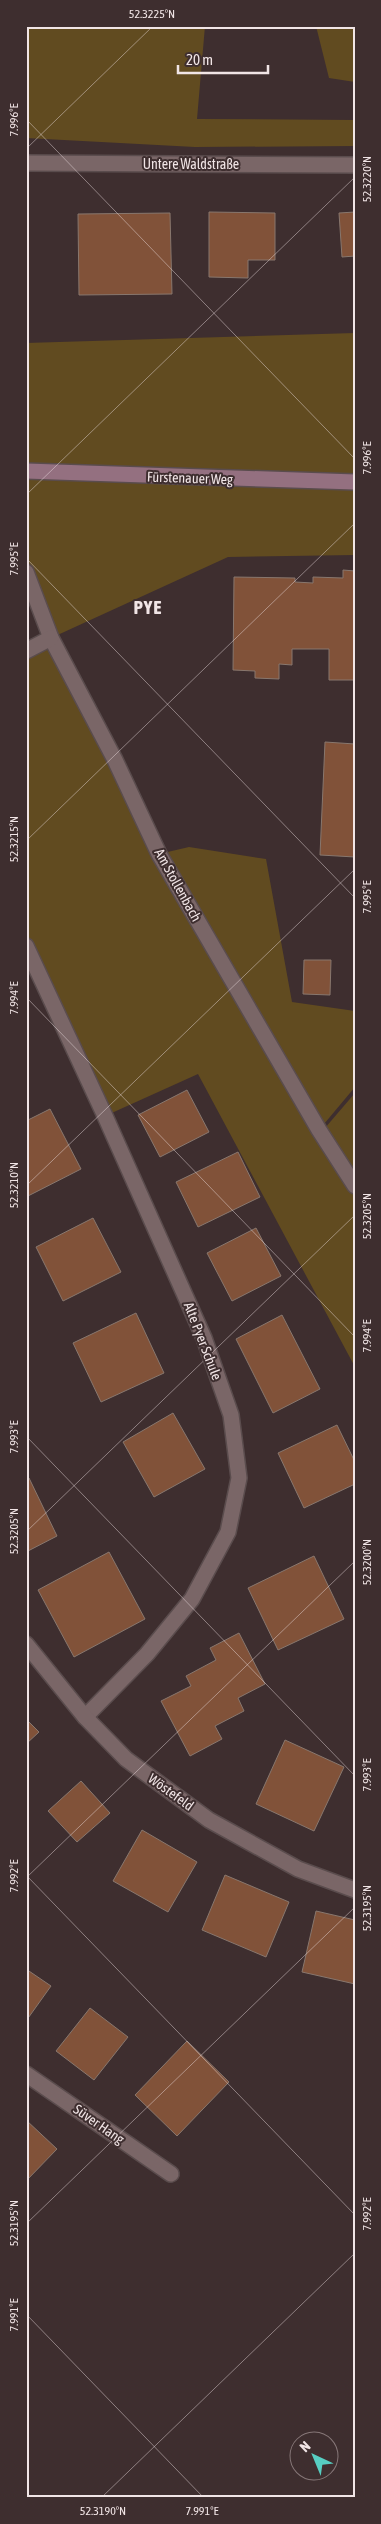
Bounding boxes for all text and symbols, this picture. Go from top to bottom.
text: 52.3225°N [129,7,175,21]
scale bar [178,42,268,74]
text: 20 m [186,51,213,68]
text: 7.996°E [7,103,21,137]
street label: Untere Waldstraße [143,156,239,172]
text: 52.3220°N [360,156,374,202]
text: 7.996°E [360,441,374,475]
street label: Fürstenauer Weg [147,469,233,487]
text: 7.995°E [7,542,21,576]
district label: PYE [134,596,162,618]
text: 52.3215°N [7,816,21,862]
street label: Am Stollenbach [151,846,205,924]
text: 7.995°E [360,880,374,914]
text: 7.994°E [7,981,21,1015]
text: 52.3210°N [7,1162,21,1208]
text: 52.3205°N [360,1193,374,1239]
street label: Alte Pyer Schule [181,1300,225,1382]
text: 7.994°E [360,1319,374,1353]
text: 7.993°E [7,1420,21,1454]
text: 52.3205°N [7,1508,21,1554]
text: 52.3200°N [360,1539,374,1585]
text: 7.993°E [360,1758,374,1792]
street label: Wöstefeld [145,1770,197,1814]
text: 7.992°E [7,1859,21,1893]
text: 52.3195°N [360,1885,374,1931]
street label: Süver Hang [71,2101,127,2147]
text: 7.992°E [360,2197,374,2231]
text: 52.3195°N [7,2200,21,2246]
text: 7.991°E [7,2298,21,2332]
north arrow [288,2432,338,2482]
text: N [296,2438,313,2455]
text: 52.3190°N [80,2504,126,2518]
text: 7.991°E [185,2504,219,2518]

